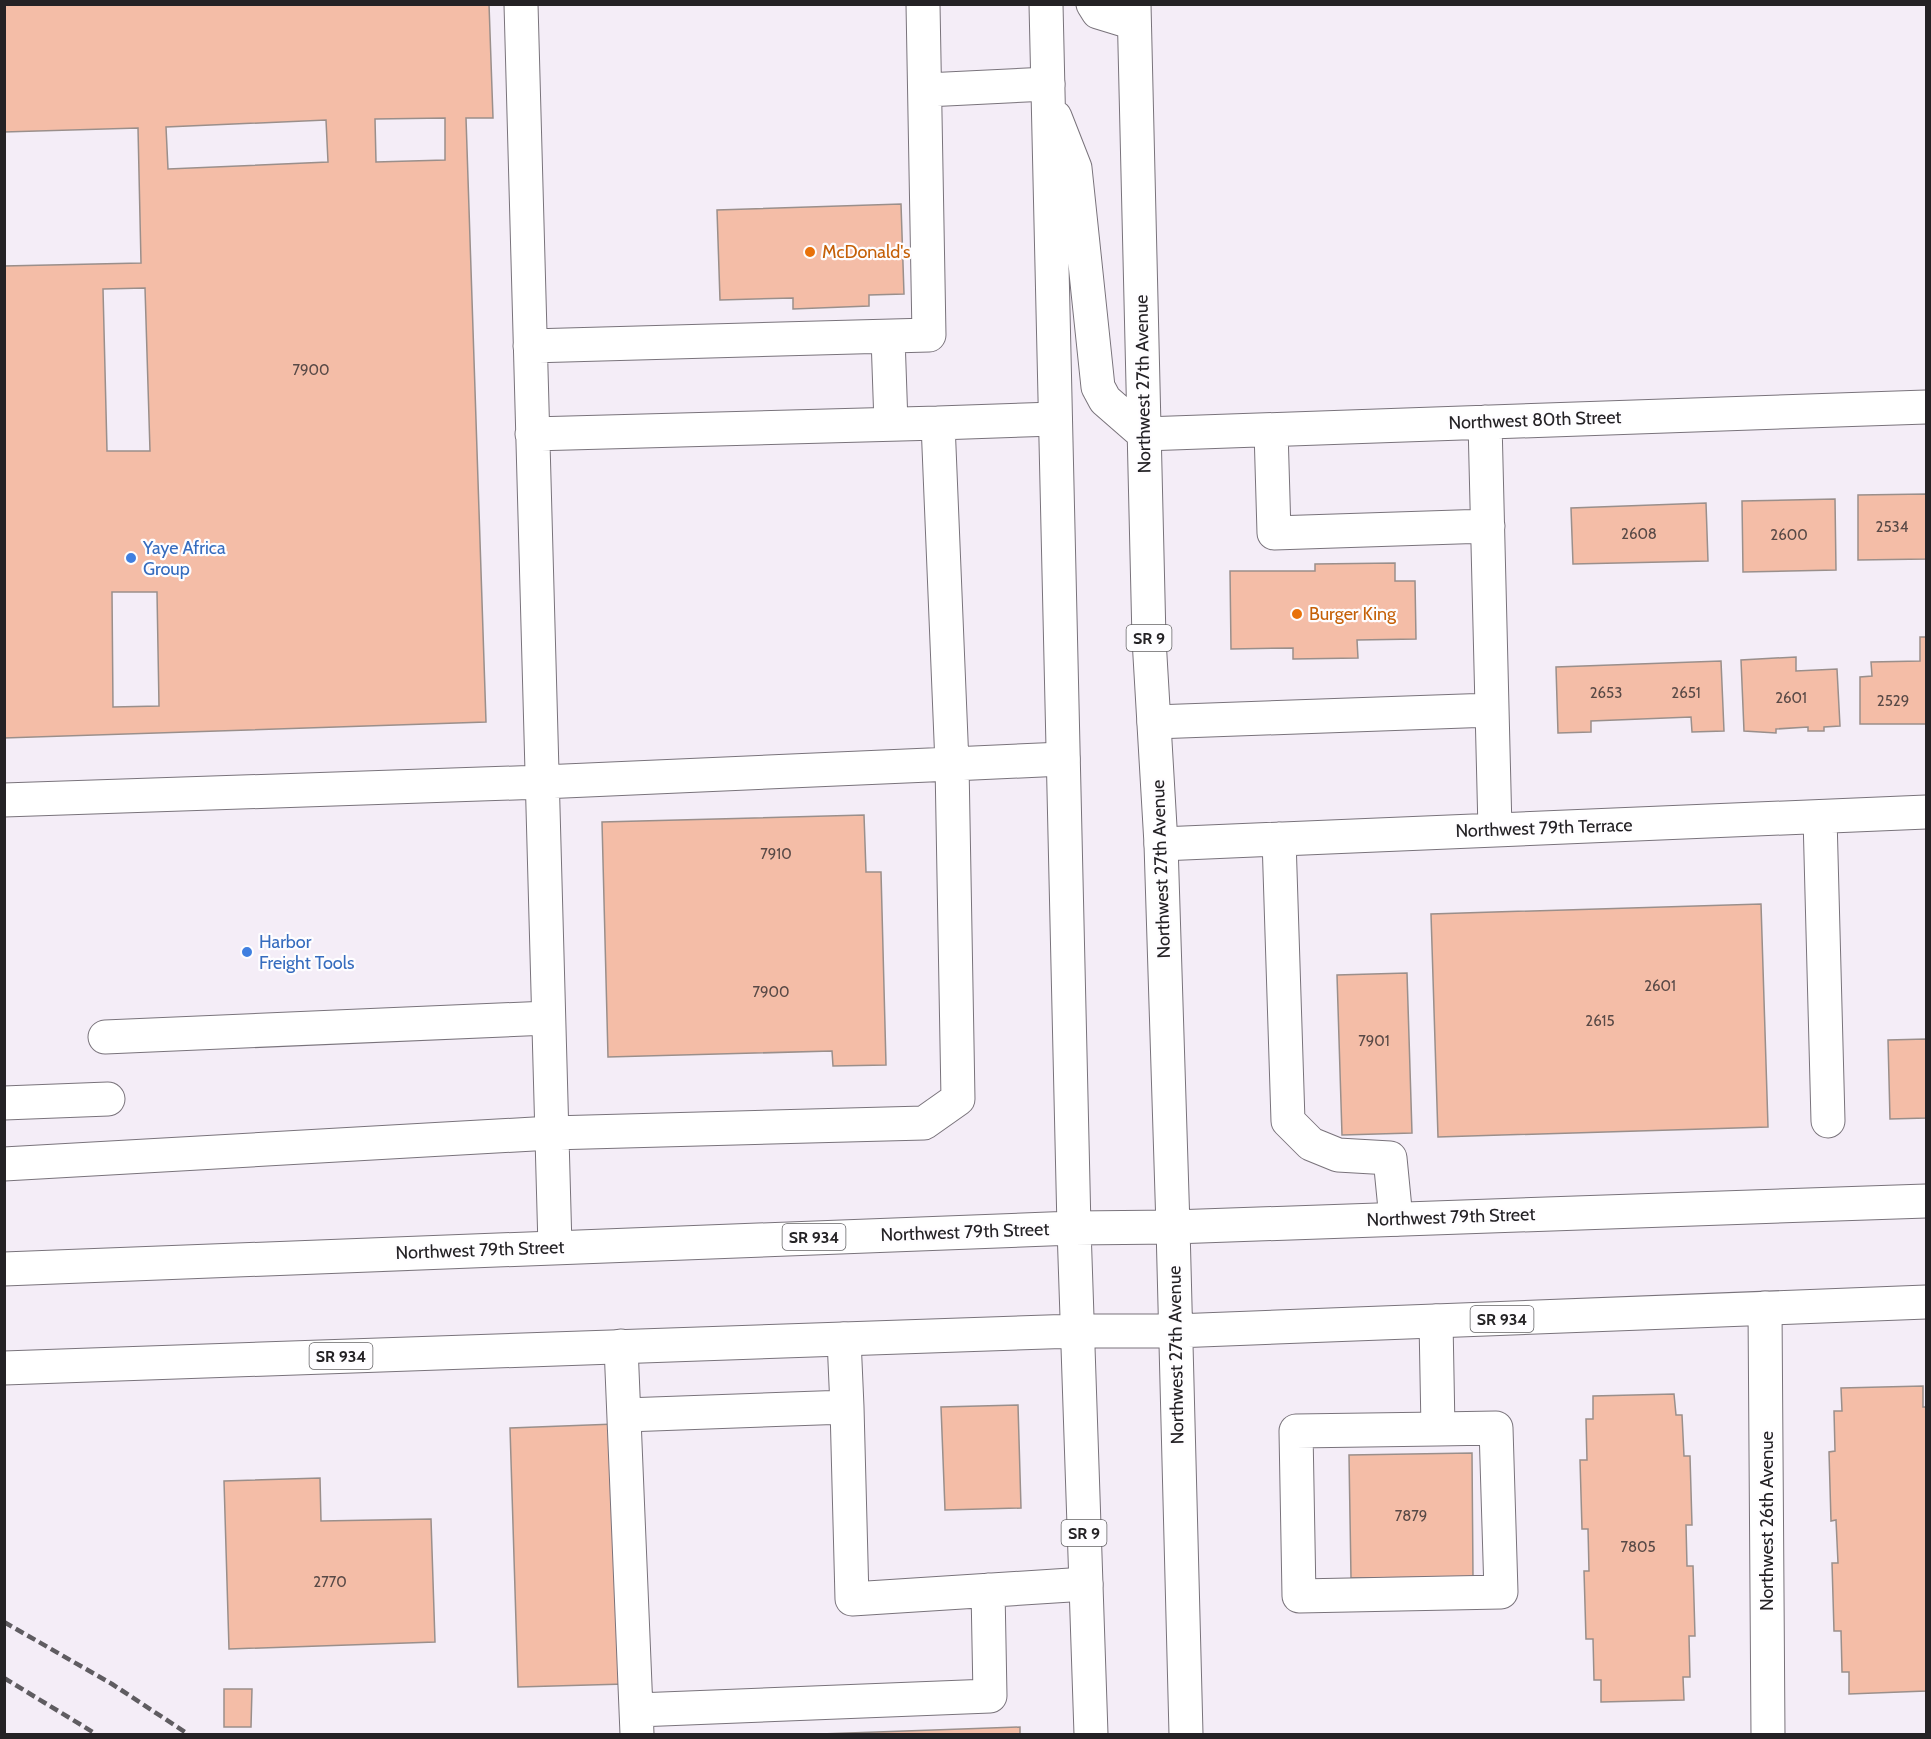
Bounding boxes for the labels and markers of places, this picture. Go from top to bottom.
place label: McDonald's [822,241,910,263]
marker: McDonald's [803,245,817,259]
place label: Yaye Africa Group [142,537,226,580]
marker: Yaye Africa Group [124,551,138,565]
place label: Burger King [1309,603,1397,625]
marker: Burger King [1290,607,1304,621]
place label: Harbor Freight Tools [259,931,354,974]
marker: Harbor Freight Tools [240,945,254,959]

